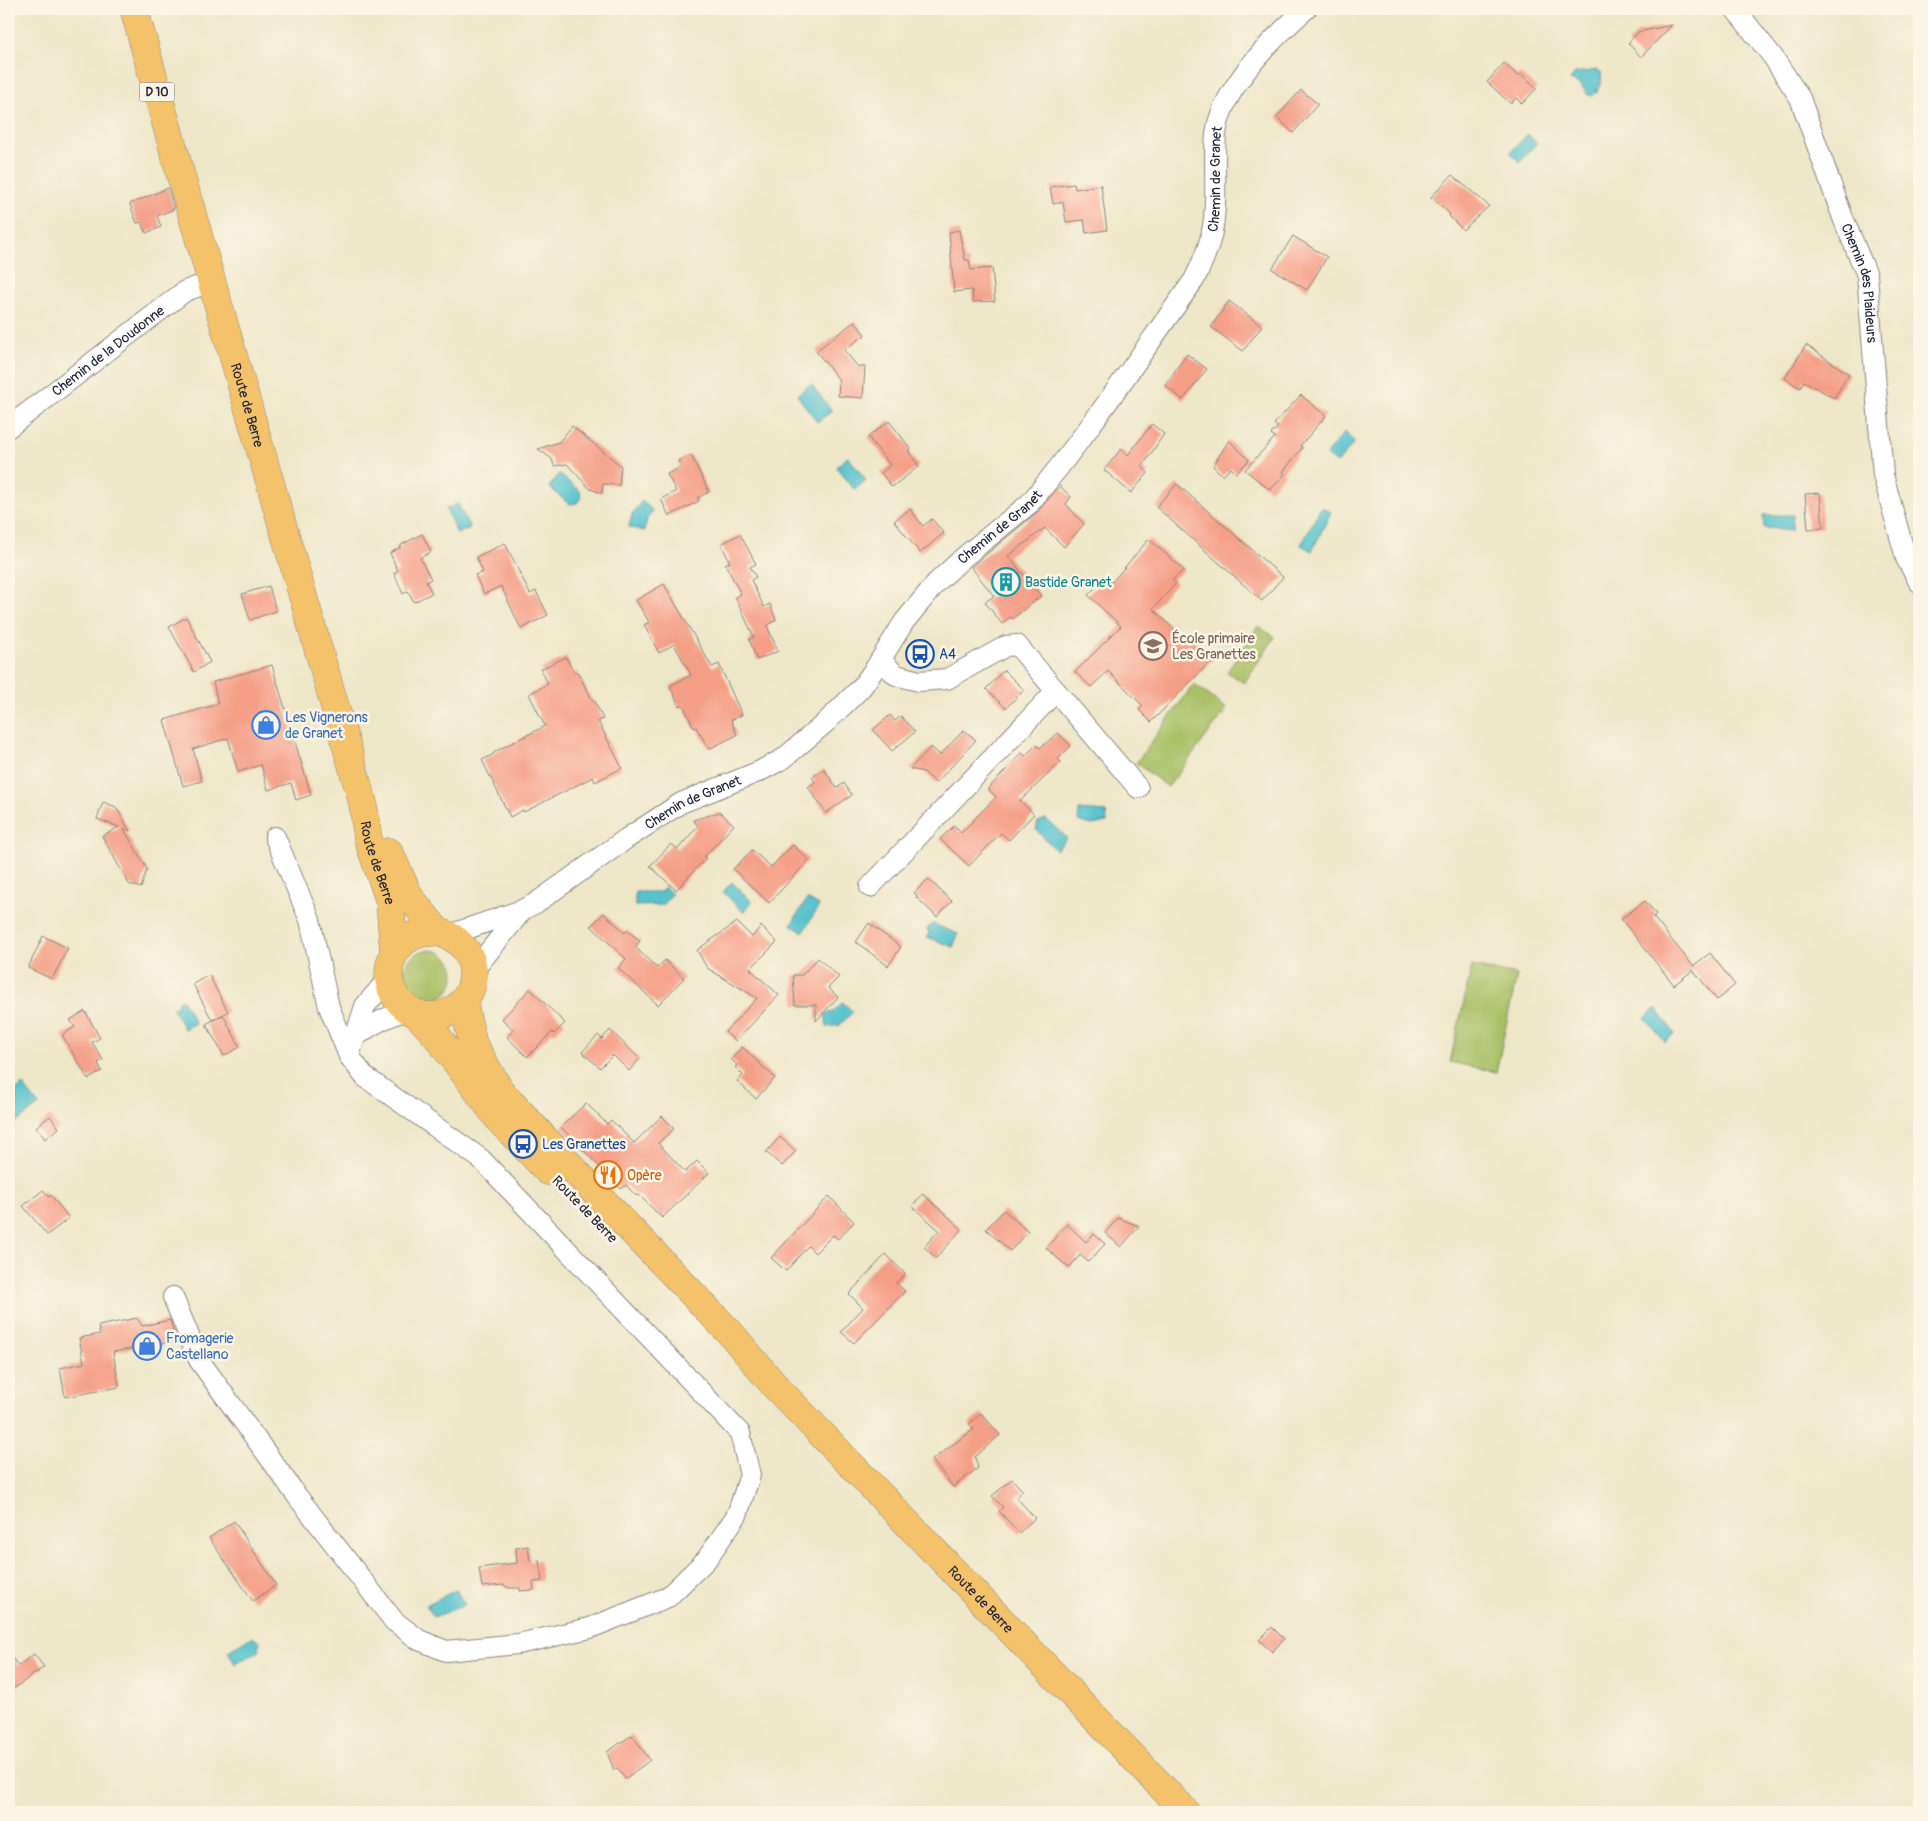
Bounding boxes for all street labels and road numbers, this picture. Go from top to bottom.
road number: D 10 [140,82,174,101]
street label: Chemin de Granet [1204,125,1226,233]
street label: Chemin des Plaideurs [1837,221,1880,344]
street label: Chemin de la Doudonne [49,302,168,400]
street label: Route de Berre [227,361,267,449]
street label: Chemin de Granet [954,487,1046,568]
street label: Chemin de Granet [642,772,744,833]
street label: Route de Berre [357,820,398,907]
street label: Route de Berre [548,1172,621,1246]
street label: Route de Berre [944,1562,1017,1637]

